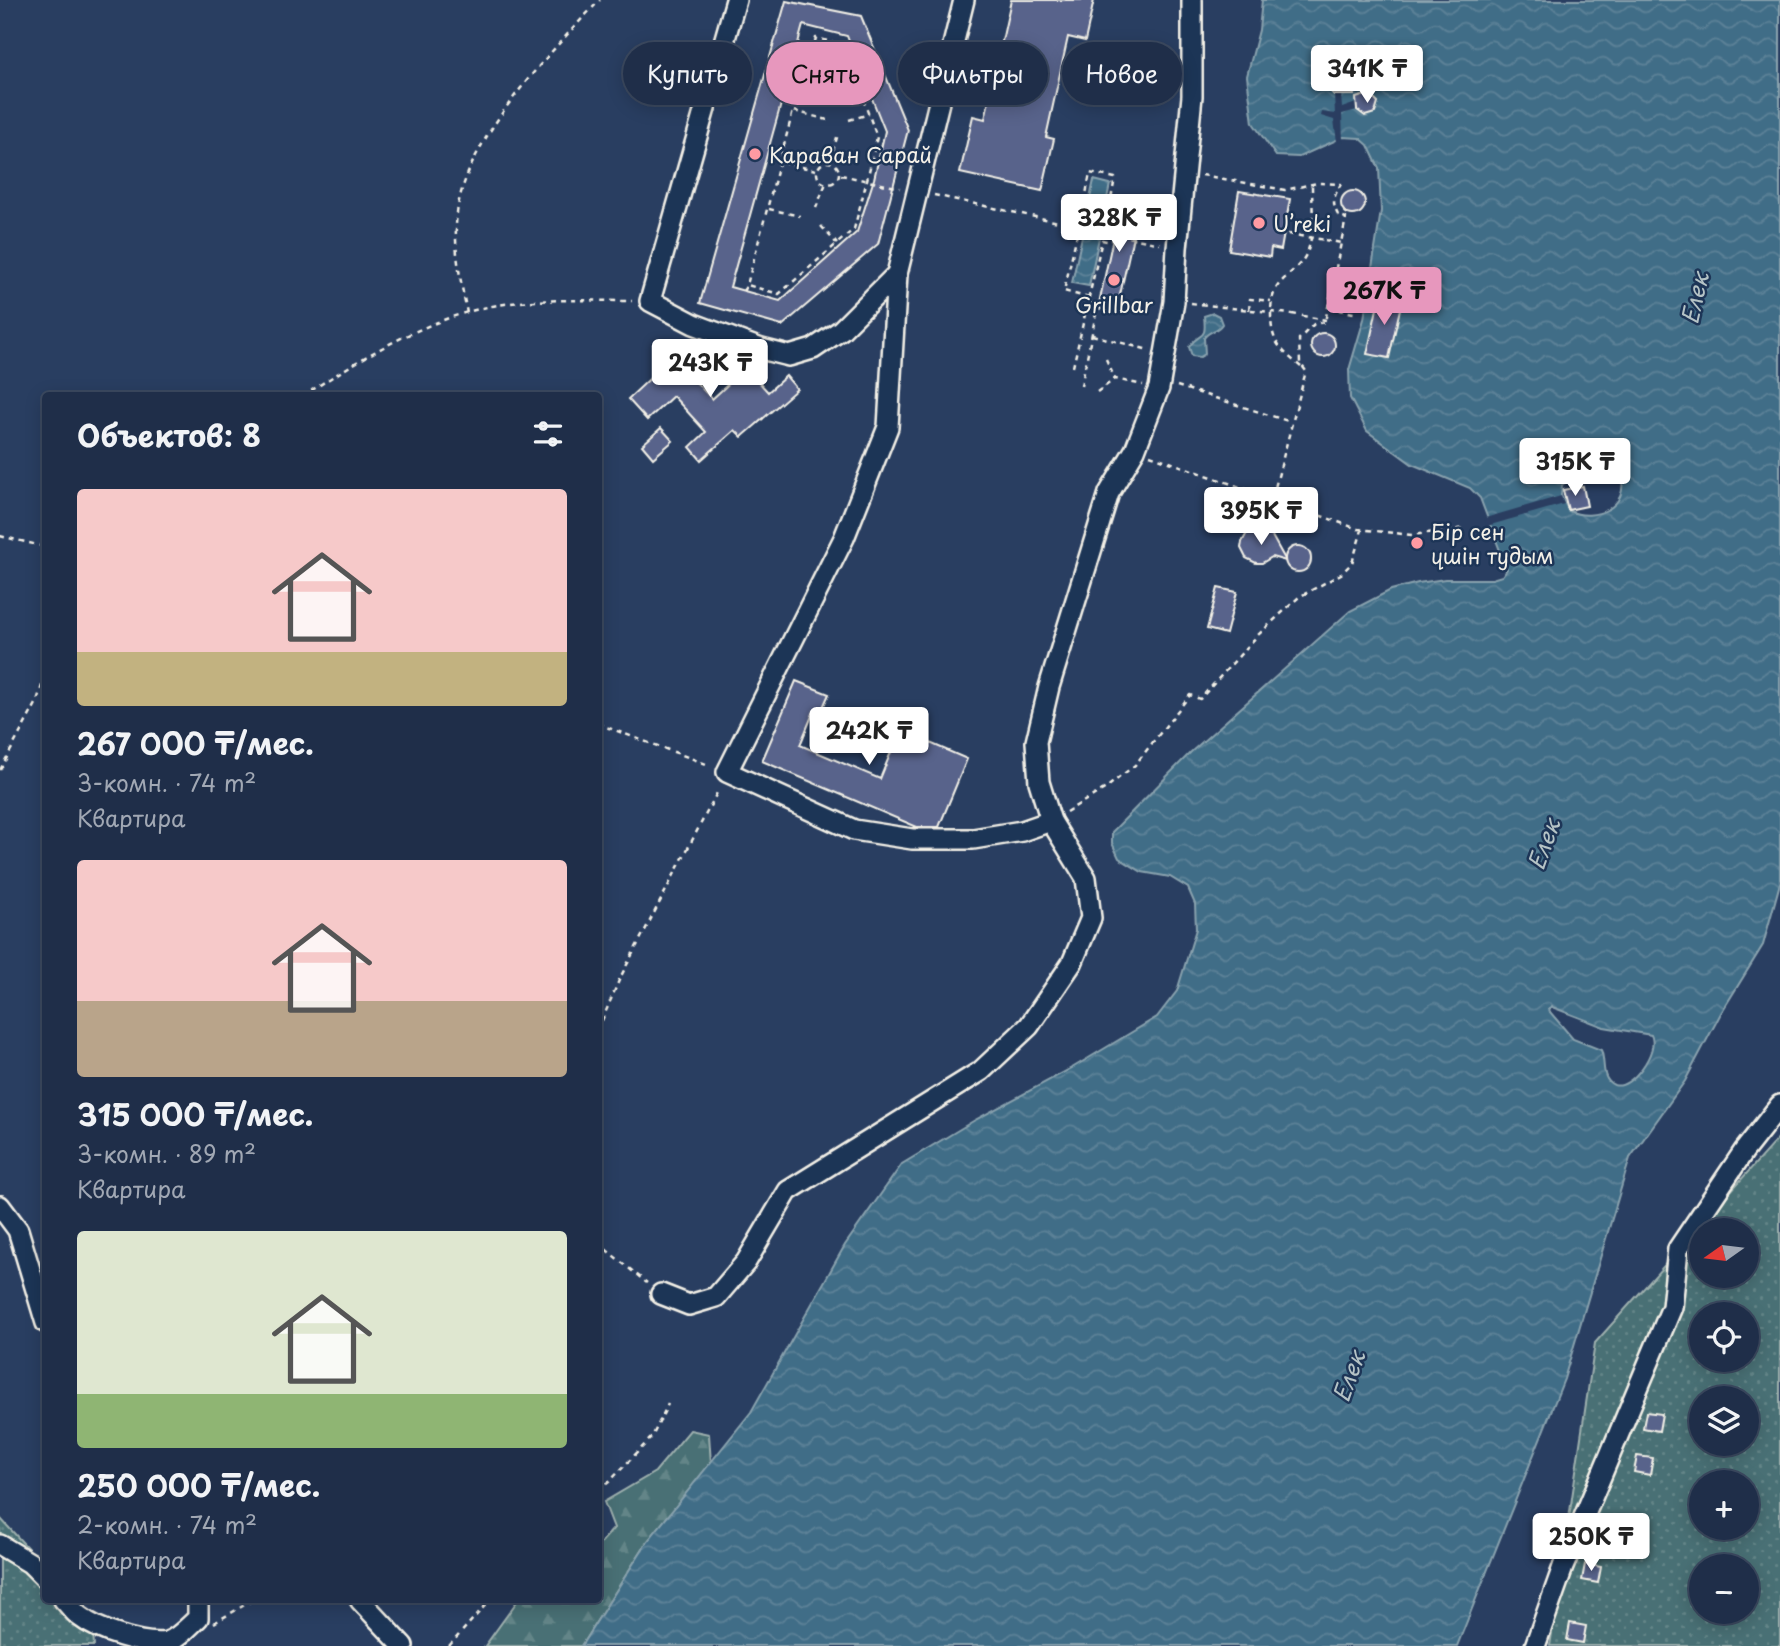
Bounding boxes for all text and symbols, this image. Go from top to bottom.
chip: Купить [623,42,752,105]
chip: Снять [766,42,884,105]
chip: Фильтры [898,42,1048,105]
chip: Новое [1062,42,1182,105]
pin: 341K ₸ [1310,46,1424,105]
text: 341K ₸ [1327,50,1407,85]
place label: Караван Сарай [769,138,932,170]
marker: Караван Сарай [747,146,763,162]
pin: 328K ₸ [1062,194,1176,254]
text: 328K ₸ [1077,199,1161,234]
place label: U’reki [1273,207,1331,239]
marker: U’reki [1251,215,1267,231]
water label: Елек [1671,267,1717,327]
pin: 267K ₸ [1327,268,1441,327]
marker: Grillbar [1106,272,1122,288]
text: 267K ₸ [1342,272,1426,307]
place label: Grillbar [1075,288,1154,320]
pin: 243K ₸ [653,340,767,399]
text: 243K ₸ [668,344,752,379]
text: Объектов: 8 [77,412,261,457]
icon: filters [529,415,567,453]
pin: 315K ₸ [1518,438,1632,498]
text: 315K ₸ [1535,443,1615,478]
pin: 395K ₸ [1204,488,1318,547]
text: 395K ₸ [1220,492,1302,527]
place label: Бір сен үшін тудым [1431,515,1554,571]
icon: home [259,534,385,660]
marker: Бір сен үшін тудым [1409,535,1425,551]
pin: 242K ₸ [812,708,926,767]
text: 242K ₸ [826,712,912,747]
text: 267 000 ₸/мес. [77,720,314,765]
text: 3-комн. · 74 m² [77,765,256,800]
text: Квартира [77,800,185,835]
water label: Елек [1518,812,1569,874]
icon: home [259,905,385,1031]
text: 315 000 ₸/мес. [77,1091,313,1136]
text: 3-комн. · 89 m² [77,1136,256,1171]
text: Квартира [77,1171,185,1206]
north arrow [1689,1218,1759,1288]
map controls [1689,1218,1759,1624]
icon: home [259,1276,385,1402]
button: locate [1689,1302,1759,1372]
water label: Елек [1323,1344,1374,1406]
button: layers [1689,1386,1759,1456]
text: 250 000 ₸/мес. [77,1462,320,1507]
button: + [1689,1470,1759,1540]
text: 2-комн. · 74 m² [77,1507,257,1542]
pin: 250K ₸ [1534,1514,1648,1573]
text: 250K ₸ [1549,1518,1633,1553]
text: Квартира [77,1542,185,1577]
button: − [1689,1554,1759,1624]

